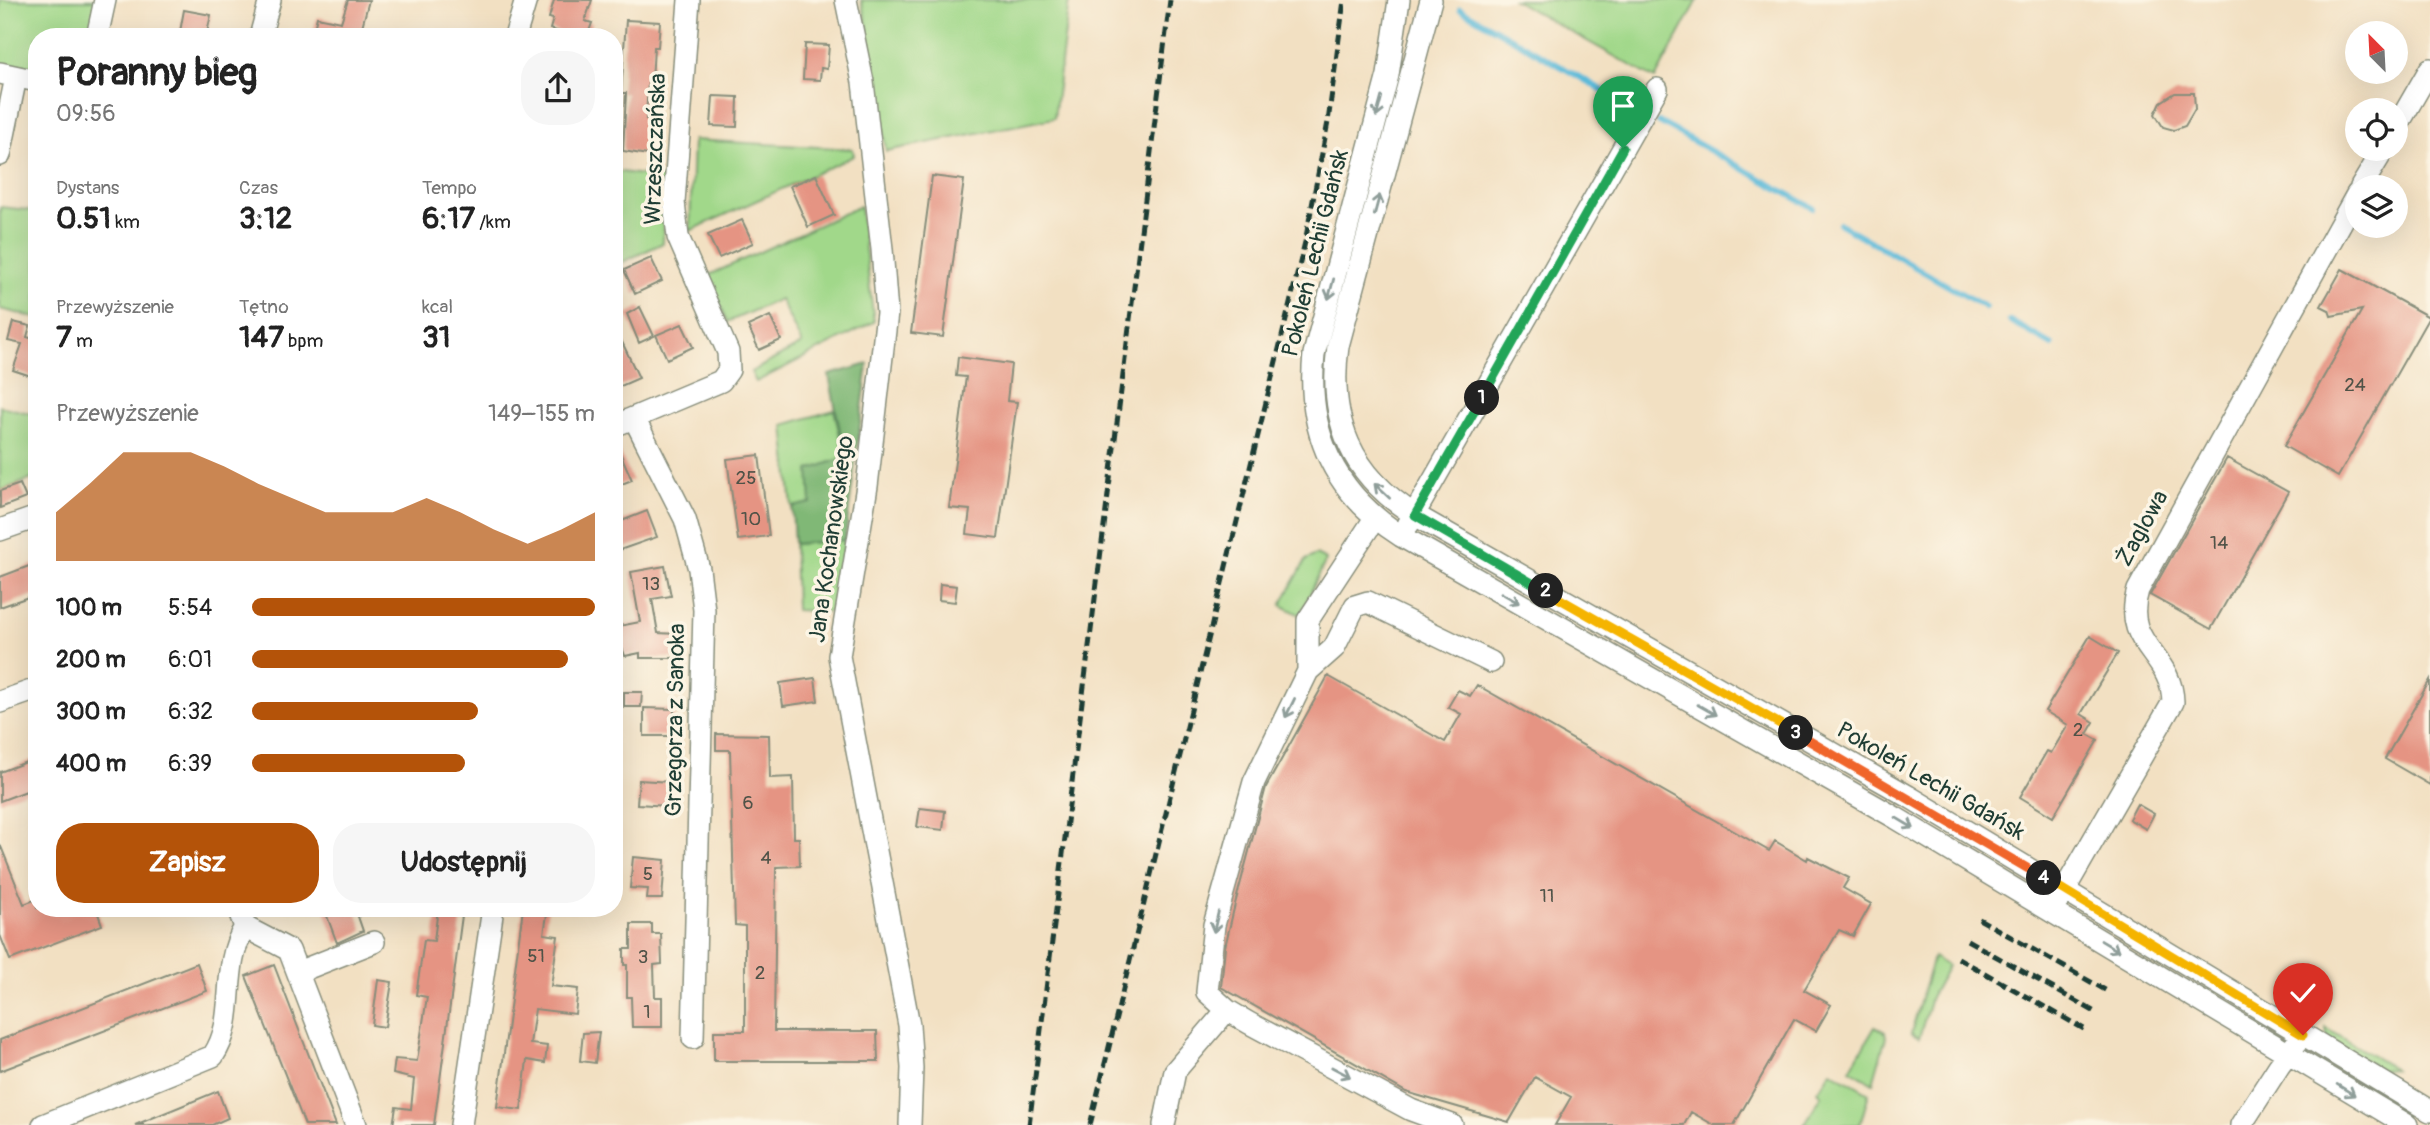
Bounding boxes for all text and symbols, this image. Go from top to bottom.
north arrow [2345,21,2408,84]
map controls [2345,21,2408,238]
text: Poranny bieg [56,49,257,97]
button: share [521,51,595,125]
street label: Wrzeszczańska [638,73,672,225]
pin [1593,76,1653,148]
icon: arrive [1604,87,1642,125]
one-way arrow [1372,95,1385,118]
button: locate [2345,98,2408,161]
text: 09:56 [56,99,116,128]
street label: Pokoleń Lechii Gdańsk [1275,146,1355,360]
button: layers [2345,175,2408,238]
text: Dystans [56,176,119,200]
text: Czas [239,176,278,200]
text: Tempo [422,176,477,200]
one-way arrow [1371,194,1384,216]
text: 0.51 [56,200,111,237]
text: 3:12 [239,200,292,237]
text: 6:17 [422,200,475,237]
text: km [111,210,140,234]
text: /km [475,210,511,234]
one-way arrow [1324,277,1337,300]
text: Przewyższenie [56,295,174,319]
text: Tętno [239,295,289,319]
text: kcal [422,295,453,319]
text: 7 [56,319,72,356]
text: 147 [239,319,284,356]
text: 31 [422,319,450,356]
text: m [72,329,93,353]
text: bpm [284,329,323,353]
house number: 24 [2344,373,2366,397]
pin: 1 [1464,380,1500,416]
text: 1 [1478,385,1485,409]
text: Przewyższenie [56,399,199,428]
text: 149–155 m [488,399,595,428]
street label: Jana Kochanowskiego [802,434,860,644]
house number: 25 [736,466,756,490]
one-way arrow [1373,483,1391,499]
street label: Żaglowa [2109,485,2175,571]
house number: 10 [741,507,761,531]
house number: 14 [2210,531,2228,555]
house number: 13 [642,572,660,596]
pin: 2 [1528,574,1564,608]
text: 2 [1540,578,1551,602]
one-way arrow [1499,591,1519,605]
text: 100 m [56,593,122,622]
text: 5:54 [168,593,212,622]
street label: Grzegorza z Sanoka [659,623,691,817]
text: 200 m [56,645,126,674]
text: 6:01 [168,645,212,674]
text: 300 m [56,697,126,726]
text: 6:32 [168,697,213,726]
one-way arrow [1283,697,1297,718]
one-way arrow [1697,703,1717,717]
street label: Pokoleń Lechii Gdańsk [1832,715,2031,847]
pin: 3 [1778,716,1814,750]
house number: 2 [2073,718,2083,742]
text: 3 [1790,720,1801,744]
text: 400 m [56,749,126,778]
text: 6:39 [168,749,212,778]
house number: 6 [742,791,754,815]
one-way arrow [1894,817,1915,830]
button: Zapisz [56,823,319,903]
button: Udostępnij [333,823,595,903]
house number: 4 [760,846,772,870]
pin: 4 [2026,860,2062,896]
house number: 5 [643,862,653,886]
text: 4 [2038,865,2049,889]
house number: 11 [1540,884,1554,908]
one-way arrow [1208,910,1222,933]
one-way arrow [2100,940,2120,954]
house number: 51 [527,944,545,968]
house number: 3 [638,945,648,969]
house number: 2 [755,961,765,985]
pin [2273,963,2333,1035]
icon: check [2284,974,2322,1012]
house number: 1 [643,1000,651,1024]
one-way arrow [1331,1066,1351,1080]
one-way arrow [2336,1084,2356,1098]

